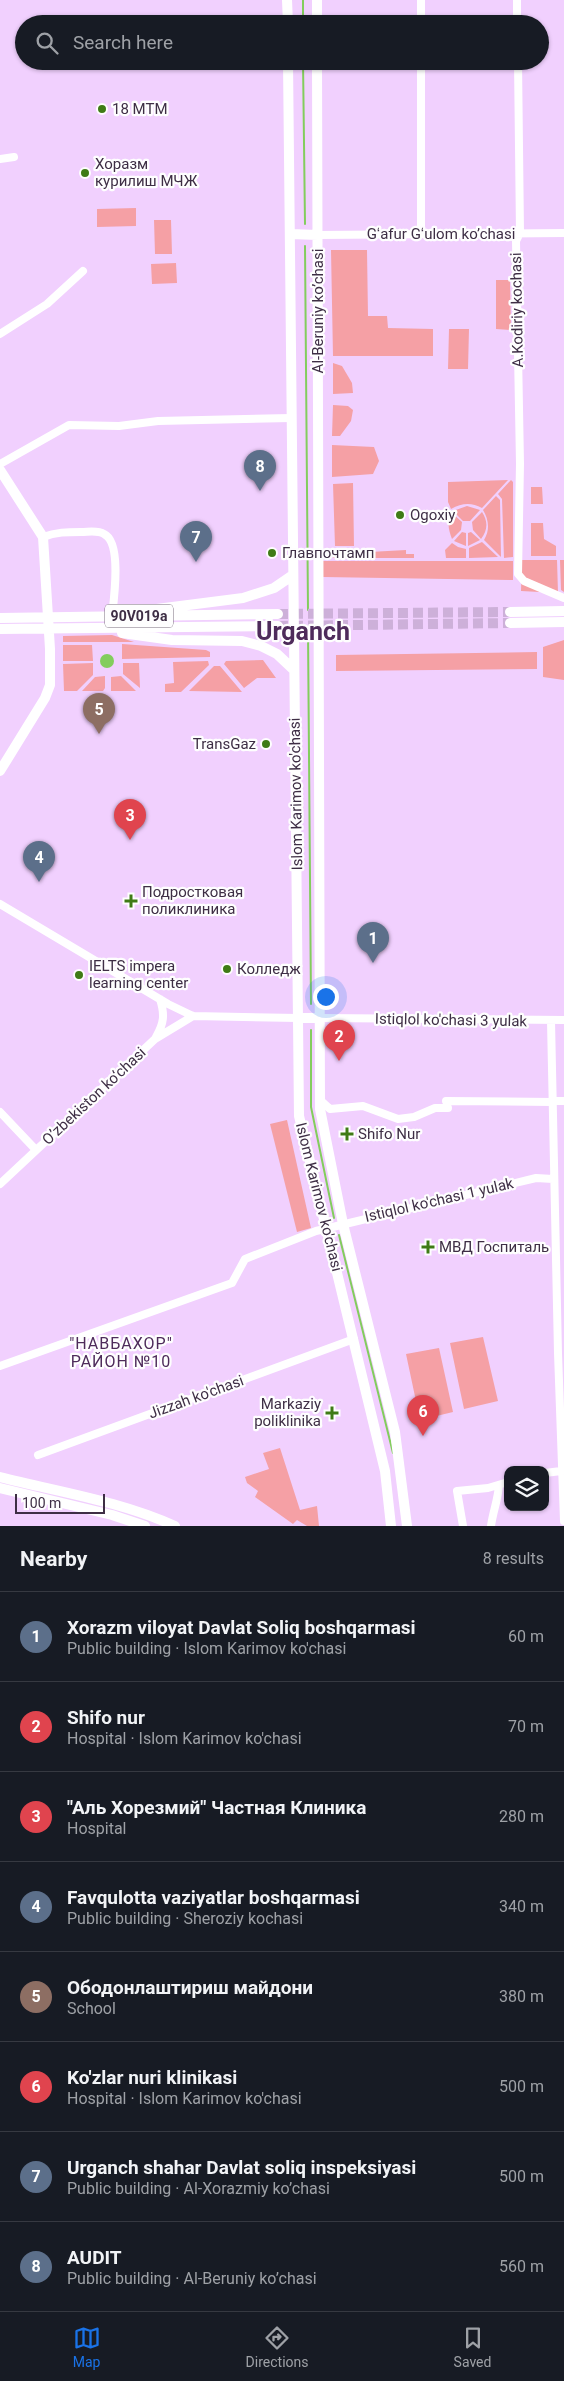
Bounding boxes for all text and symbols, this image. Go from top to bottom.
search box [15,15,549,70]
icon: search [33,29,61,57]
text: Search here [73,31,173,54]
place label: 18 MTM [112,100,168,118]
marker: 18 MTM [96,103,108,115]
place label: Хоразм курилиш МЧЖ [95,155,198,190]
marker: Хоразм курилиш МЧЖ [79,167,91,179]
street label: Gʻafur Gʻulom ko’chasi [367,225,515,243]
street label: Al-Beruniy ko’chasi [309,249,327,373]
street label: A.Kodiriy kochasi [507,252,527,368]
pin: 8 [244,450,276,491]
place label: Ogoxiy [410,506,455,524]
marker: Ogoxiy [394,509,406,521]
pin: 7 [180,521,212,562]
place label: Главпочтамп [282,544,374,562]
marker: Главпочтамп [266,547,278,559]
road number: 90V019a [105,604,173,628]
district label: Urganch [256,617,350,646]
pin: 5 [83,693,115,734]
street label: Islom Karimov ko'chasi [286,717,306,871]
place label: TransGaz [193,735,256,753]
marker: TransGaz [260,738,272,750]
pin: 3 [114,799,146,840]
pin: 4 [23,841,55,882]
place label: Подростковая поликлиника [142,883,243,918]
marker: Подростковая поликлиника [124,894,138,908]
pin: 1 [357,922,389,963]
place label: IELTS impera learning center [89,957,188,992]
place label: Колледж [237,960,301,978]
marker: Колледж [221,963,233,975]
marker: IELTS impera learning center [73,969,85,981]
your location [313,984,339,1010]
street label: Istiqlol ko'chasi 3 yulak [375,1010,528,1030]
pin: 2 [323,1020,355,1061]
street label: O’zbekiston ko‘chasi [39,1043,149,1149]
street label: Islom Karimov ko'chasi [292,1121,346,1273]
place label: Shifo Nur [358,1125,420,1143]
marker: Shifo Nur [340,1127,354,1141]
street label: Istiqlol ko'chasi 1 yulak [363,1174,516,1226]
place label: МВД Госпиталь [439,1238,549,1256]
marker: МВД Госпиталь [421,1240,435,1254]
district label: "НАВБАХОР" РАЙОН №10 [69,1334,173,1371]
street label: Jizzah ko'chasi [146,1371,246,1423]
place label: Markaziy poliklinika [254,1395,321,1430]
pin: 6 [407,1395,439,1436]
marker: Markaziy poliklinika [325,1406,339,1420]
map controls [504,1466,549,1511]
button: layers [504,1466,549,1511]
scale bar [15,1491,105,1514]
text: 100 m [22,1495,61,1511]
text: Nearby [20,1547,87,1571]
text: 8 results [483,1549,544,1568]
text: Xorazm viloyat Davlat Soliq boshqarmasi [67,1616,416,1639]
text: 1 [31,1627,41,1646]
text: 60 m [508,1627,544,1646]
text: Public building · Islom Karimov ko'chasi [67,1639,346,1658]
text: Shifo nur [67,1706,145,1729]
text: 2 [31,1717,41,1736]
text: 70 m [508,1717,544,1736]
text: Hospital · Islom Karimov ko'chasi [67,1729,302,1748]
text: "Аль Хорезмий" Частная Клиника [67,1796,366,1819]
text: 3 [31,1807,41,1826]
text: 280 m [499,1807,544,1826]
text: Hospital [67,1819,127,1838]
text: Favqulotta vaziyatlar boshqarmasi [67,1886,360,1909]
text: 4 [31,1897,41,1916]
text: 340 m [499,1897,544,1916]
text: Public building · Sheroziy kochasi [67,1909,303,1928]
text: Ободонлаштириш майдони [67,1976,313,1999]
text: 5 [31,1987,41,2006]
text: 380 m [499,1987,544,2006]
text: School [67,1999,116,2018]
text: Ko'zlar nuri klinikasi [67,2066,237,2089]
text: 6 [31,2077,41,2096]
text: 500 m [499,2077,544,2096]
text: Hospital · Islom Karimov ko'chasi [67,2089,302,2108]
text: Urganch shahar Davlat soliq inspeksiyasi [67,2156,416,2179]
text: 7 [31,2167,41,2186]
text: 500 m [499,2167,544,2186]
text: Public building · Al-Xorazmiy ko’chasi [67,2179,330,2198]
text: AUDIT [67,2246,122,2269]
text: 8 [31,2257,41,2276]
text: 560 m [499,2257,544,2276]
text: Public building · Al-Beruniy ko’chasi [67,2269,317,2288]
tab: Map [73,2324,101,2370]
tab: Directions [246,2324,309,2370]
tab: Saved [454,2324,491,2370]

